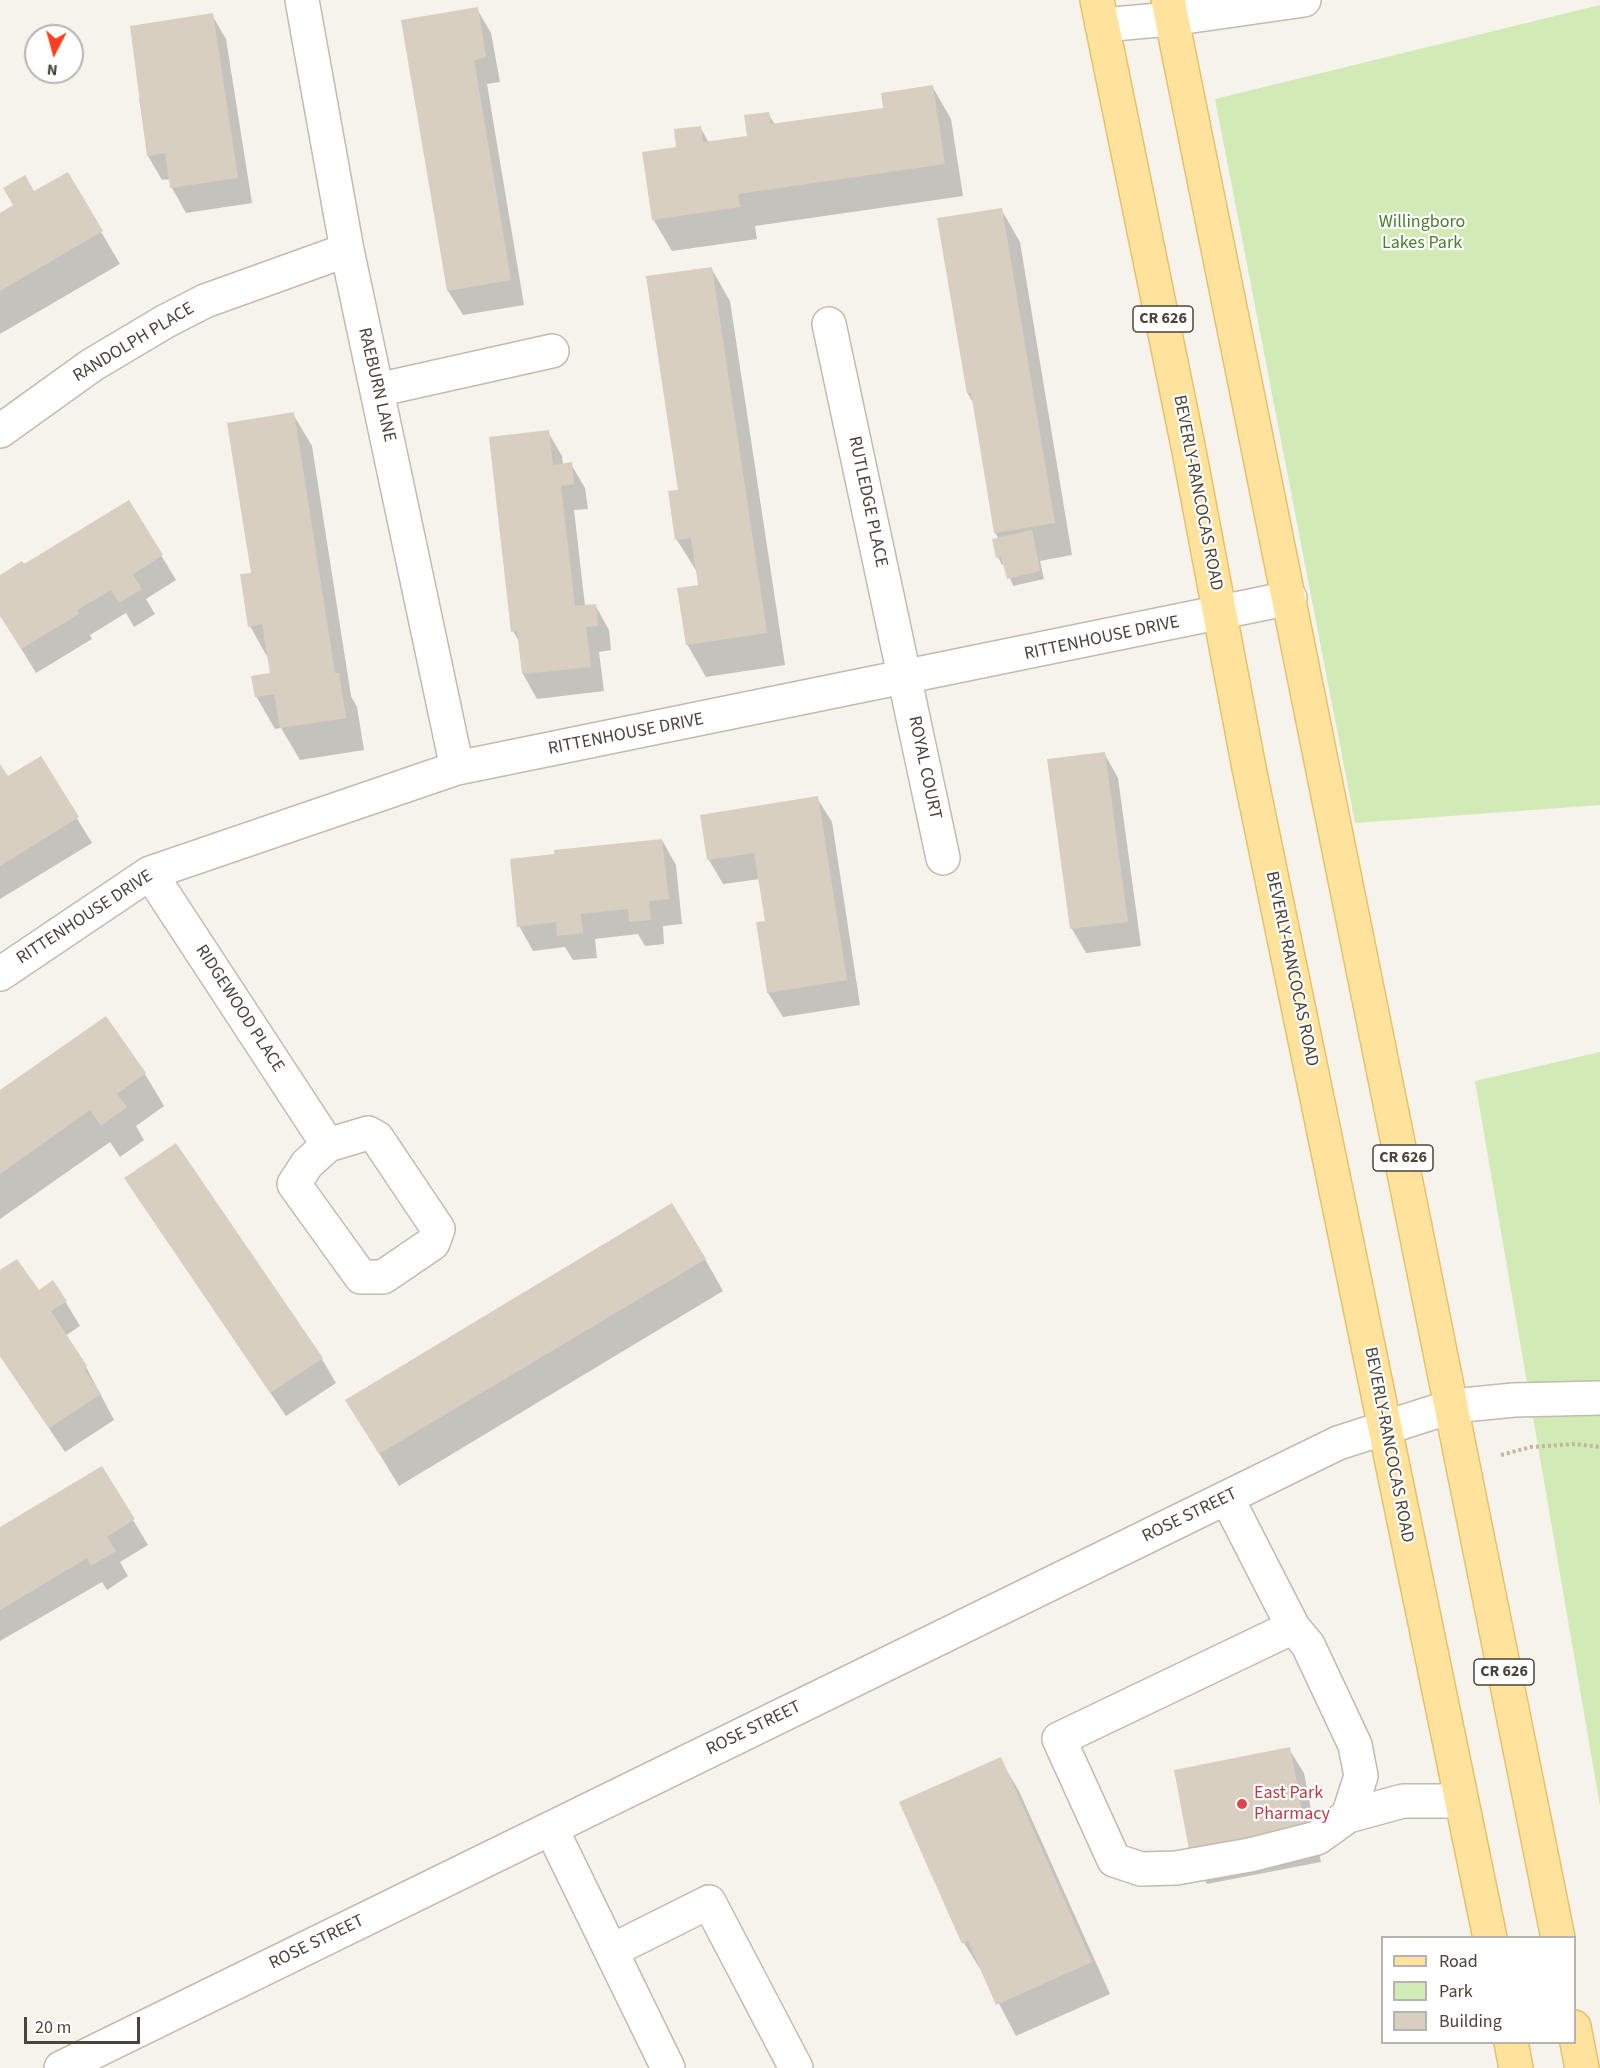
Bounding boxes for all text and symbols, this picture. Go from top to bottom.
north arrow [24,24,84,84]
text: N [46,58,59,81]
park label: Willingboro Lakes Park [1379,212,1465,254]
street label: RANDOLPH PLACE [70,298,198,388]
road number: CR 626 [1133,306,1193,332]
street label: RAEBURN LANE [352,326,400,444]
street label: BEVERLY-RANCOCAS ROAD [1167,393,1227,593]
street label: RUTLEDGE PLACE [843,435,891,569]
street label: RITTENHOUSE DRIVE [1022,612,1182,666]
street label: RITTENHOUSE DRIVE [546,709,706,761]
street label: ROYAL COURT [902,714,946,822]
street label: RITTENHOUSE DRIVE [13,866,157,970]
street label: BEVERLY-RANCOCAS ROAD [1260,869,1322,1069]
street label: RIDGEWOOD PLACE [190,941,288,1077]
road number: CR 626 [1373,1145,1433,1171]
street label: BEVERLY-RANCOCAS ROAD [1358,1345,1418,1545]
street label: ROSE STREET [1139,1484,1241,1548]
road number: CR 626 [1474,1659,1534,1685]
street label: ROSE STREET [703,1697,805,1761]
place label: East Park Pharmacy [1254,1783,1330,1826]
marker: East Park Pharmacy [1235,1797,1249,1811]
street label: ROSE STREET [266,1911,368,1975]
legend [1381,1936,1576,2044]
text: Road [1439,1949,1478,1974]
text: Park [1439,1979,1473,2004]
scale bar [27,2005,142,2043]
text: Building [1439,2009,1502,2034]
text: 20 m [35,2015,71,2040]

